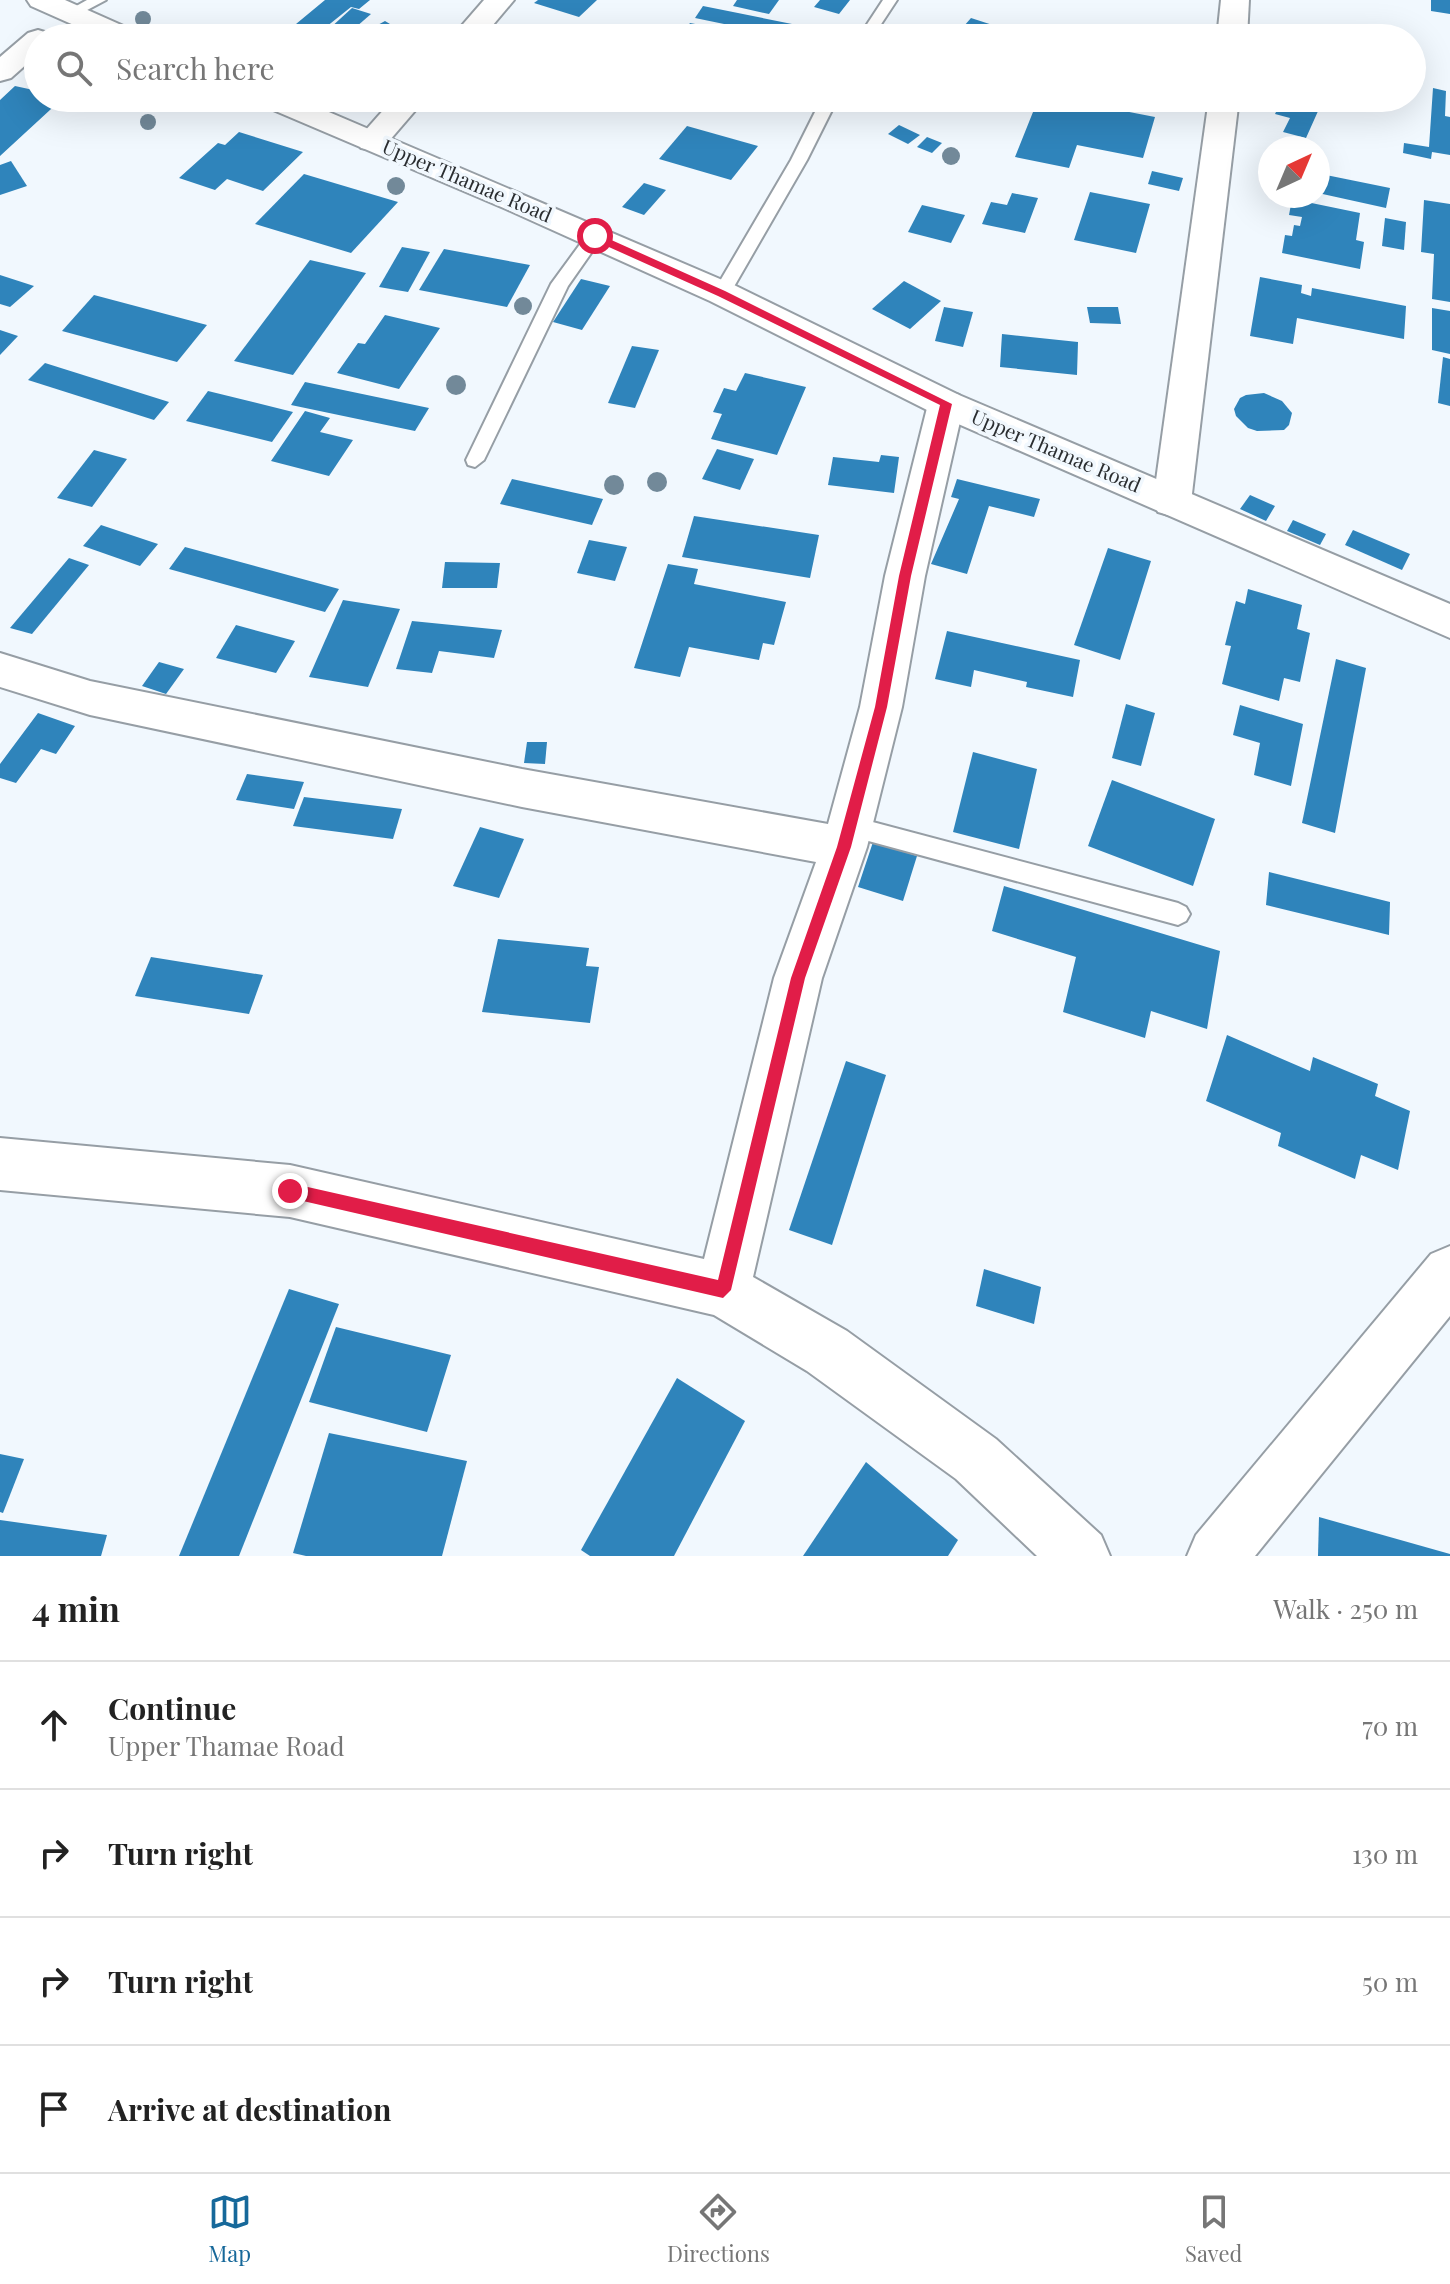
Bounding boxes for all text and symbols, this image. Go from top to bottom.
search box [24,24,1426,112]
icon: search [52,46,96,90]
text: Search here [116,48,275,88]
street label: Upper Thamae Road [379,132,557,228]
north arrow [1258,136,1330,208]
route start [577,218,613,254]
street label: Upper Thamae Road [968,402,1146,498]
route end [272,1173,308,1209]
text: 4 min [32,1585,120,1631]
text: Walk · 250 m [1273,1591,1418,1626]
text: Continue [108,1688,236,1728]
icon: ahead [32,1703,76,1747]
text: 70 m [1362,1708,1418,1743]
text: Upper Thamae Road [108,1728,345,1763]
icon: right [32,1831,76,1875]
text: Turn right [108,1833,253,1873]
text: 130 m [1352,1836,1418,1871]
icon: right [32,1959,76,2003]
text: Turn right [108,1961,253,2001]
text: 50 m [1362,1964,1418,1999]
icon: arrive [32,2087,76,2131]
text: Arrive at destination [108,2089,391,2129]
tab: Map [208,2190,252,2268]
tab: Directions [667,2190,770,2268]
tab: Saved [1185,2190,1242,2268]

